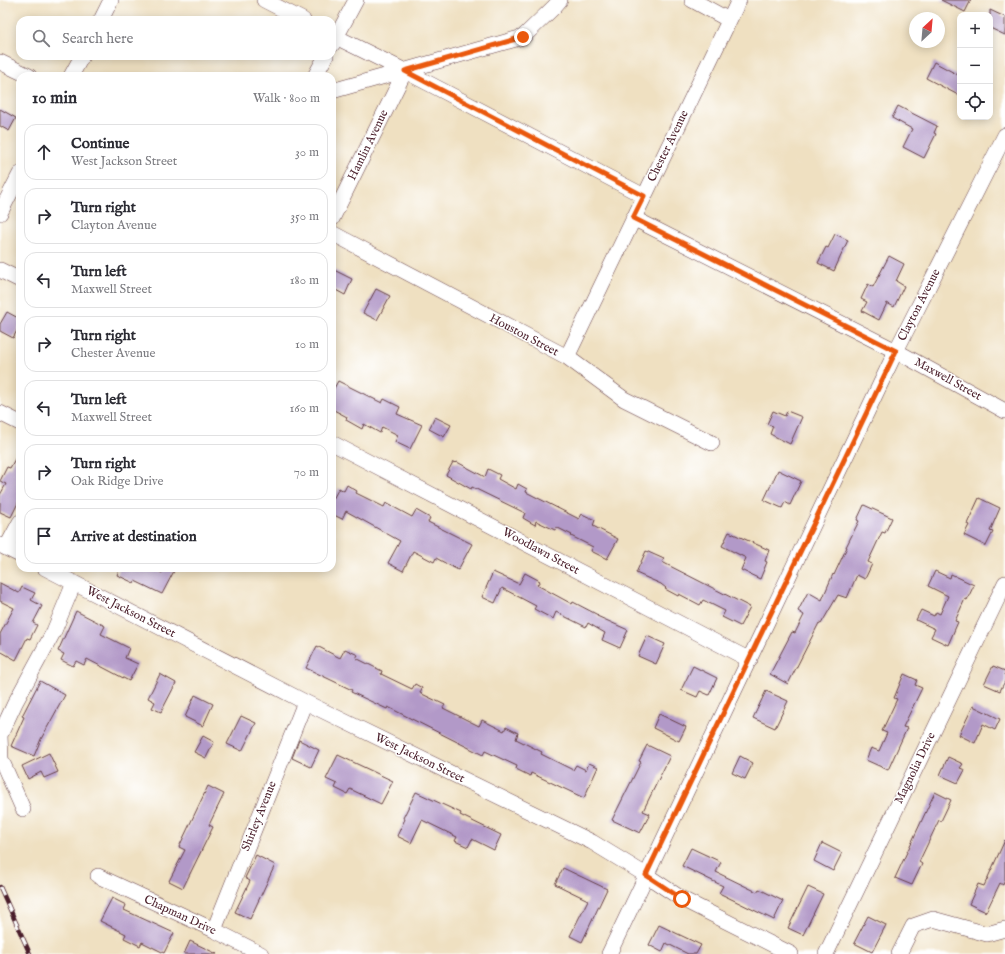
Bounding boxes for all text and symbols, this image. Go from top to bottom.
north arrow [909,12,945,48]
map controls [957,12,993,120]
button: + [957,12,993,48]
search box [16,16,336,60]
icon: search [30,27,52,49]
route end [514,28,532,46]
text: Search here [62,29,133,48]
button: − [957,48,993,84]
button: locate [957,84,993,120]
text: 10 min [32,88,77,109]
text: Walk · 800 m [253,90,320,107]
street label: Hamlin Avenue [344,107,392,183]
street label: Chester Avenue [644,107,692,184]
text: Continue [71,134,129,153]
icon: ahead [33,141,55,163]
text: 30 m [295,144,319,161]
text: West Jackson Street [71,153,177,170]
text: Turn right [71,198,136,217]
icon: right [33,205,55,227]
text: 350 m [290,208,319,225]
text: Clayton Avenue [71,217,157,234]
text: Turn left [71,262,127,281]
street label: Clayton Avenue [894,266,944,344]
icon: left [33,269,55,291]
text: 180 m [290,272,319,289]
text: Maxwell Street [71,281,152,298]
street label: Houston Street [487,310,561,360]
text: Turn right [71,326,136,345]
icon: right [33,333,55,355]
text: 10 m [295,336,319,353]
text: Chester Avenue [71,345,155,362]
street label: Maxwell Street [912,354,984,404]
text: Turn left [71,390,127,409]
icon: left [33,397,55,419]
text: 160 m [289,400,319,417]
text: Maxwell Street [71,409,152,426]
text: Turn right [71,454,136,473]
icon: right [33,461,55,483]
text: 70 m [294,464,319,481]
text: Oak Ridge Drive [71,473,164,490]
street label: Woodlawn Street [500,524,582,578]
icon: arrive [33,525,55,547]
text: Arrive at destination [71,527,197,546]
street label: West Jackson Street [83,583,178,642]
street label: Magnolia Drive [891,729,939,806]
street label: West Jackson Street [372,730,467,787]
street label: Shirley Avenue [238,778,280,853]
route start [673,890,691,908]
street label: Chapman Drive [141,892,219,939]

